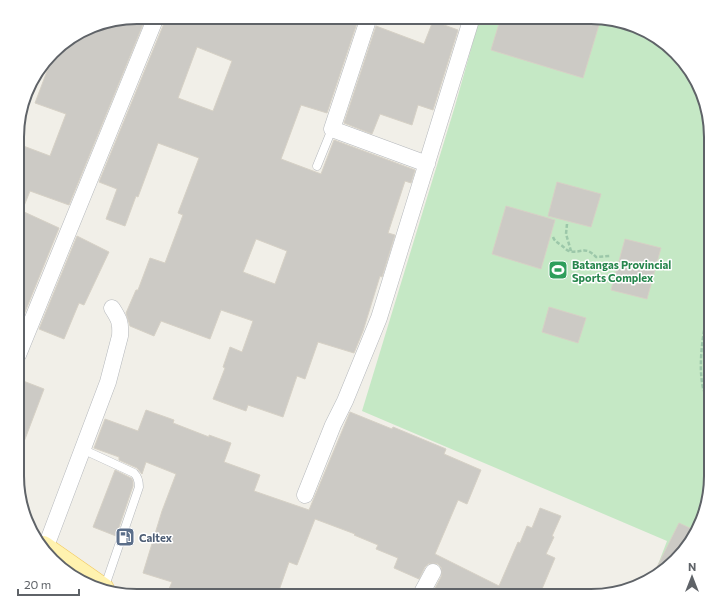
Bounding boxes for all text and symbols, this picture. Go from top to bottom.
place label: Batangas Provincial Sports Complex [572,258,671,284]
sports icon: Batangas Provincial Sports Complex [547,259,569,281]
fuel station icon: Caltex [114,526,136,548]
place label: Caltex [139,531,173,544]
north arrow [672,557,712,597]
text: N [688,560,696,573]
scale bar [18,571,79,597]
text: 20 m [24,577,51,591]

